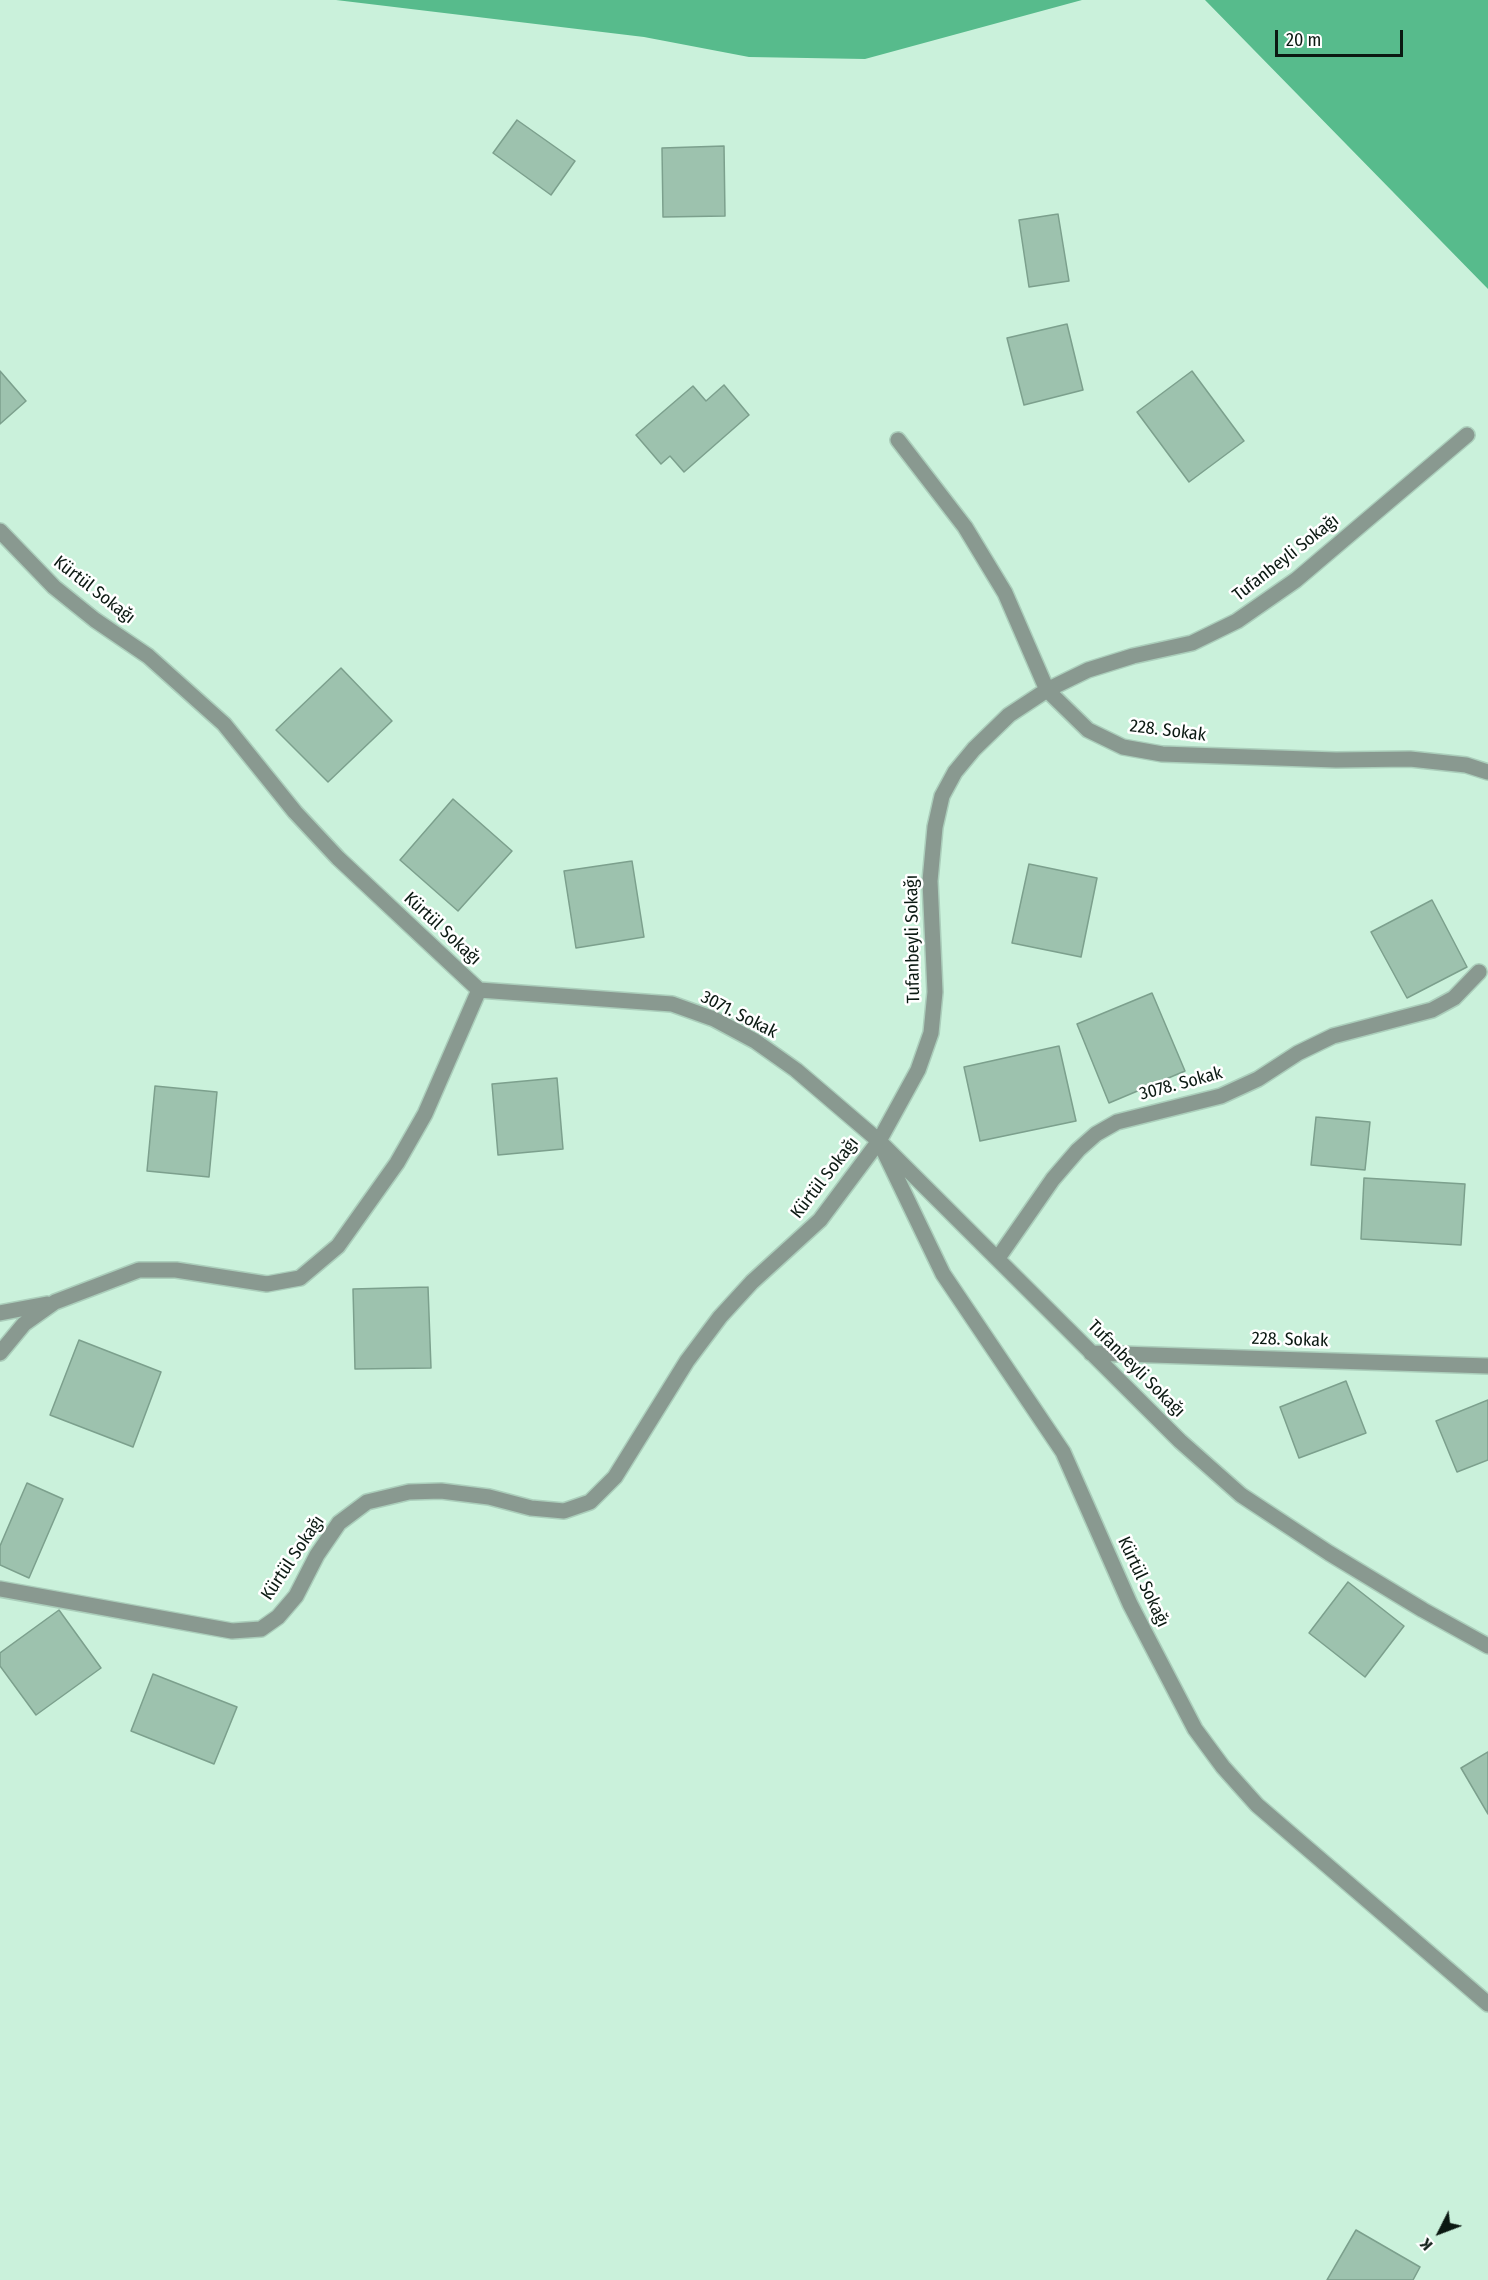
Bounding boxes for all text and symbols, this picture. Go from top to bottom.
scale bar [1278,18,1406,56]
text: 20 m [1286,29,1321,51]
street label: Tufanbeyli Sokağı [1229,510,1343,606]
street label: Kürtül Sokağı [49,551,139,629]
street label: 228. Sokak [1129,716,1207,746]
street label: Tufanbeyli Sokağı [901,875,925,1003]
street label: Kürtül Sokağı [399,888,485,970]
street label: 3071. Sokak [697,987,781,1043]
street label: 3078. Sokak [1137,1063,1225,1105]
street label: Kürtül Sokağı [786,1133,864,1223]
street label: Tufanbeyli Sokağı [1083,1316,1189,1422]
street label: 228. Sokak [1251,1328,1329,1352]
street label: Kürtül Sokağı [257,1512,329,1604]
street label: Kürtül Sokağı [1113,1533,1173,1631]
north arrow [1410,2202,1470,2262]
text: K [1416,2235,1436,2254]

